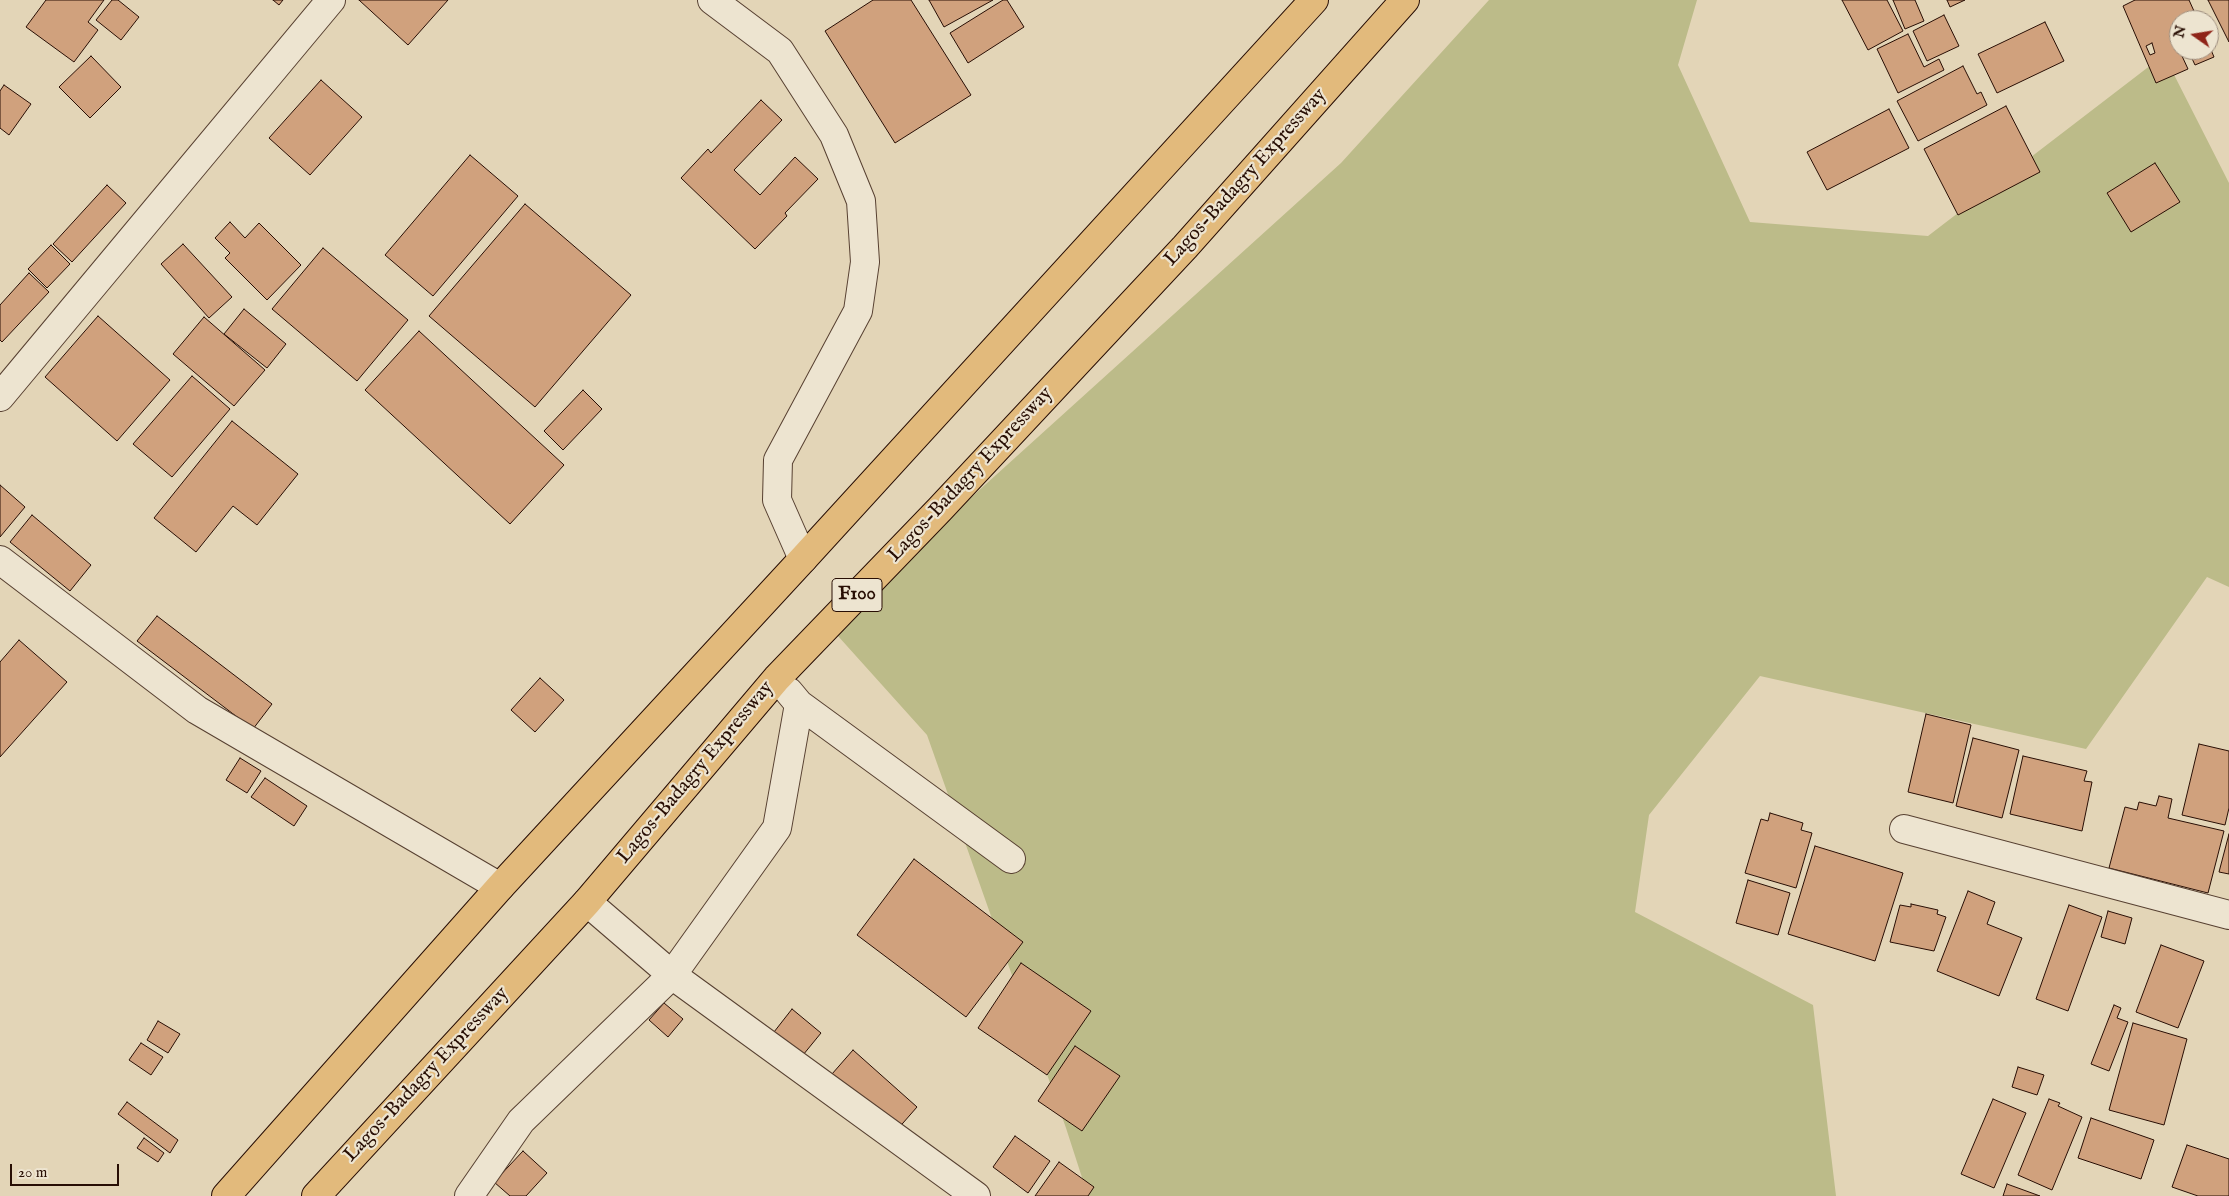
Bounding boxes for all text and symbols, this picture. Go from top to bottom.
north arrow [2169,10,2219,60]
text: N [2170,24,2190,40]
street label: Lagos-Badagry Expressway [1160,84,1332,272]
street label: Lagos-Badagry Expressway [884,382,1058,568]
road number: F100 [832,578,882,612]
street label: Lagos-Badagry Expressway [613,677,779,869]
street label: Lagos-Badagry Expressway [340,982,514,1168]
scale bar [12,1154,121,1186]
text: 20 m [18,1163,47,1182]

